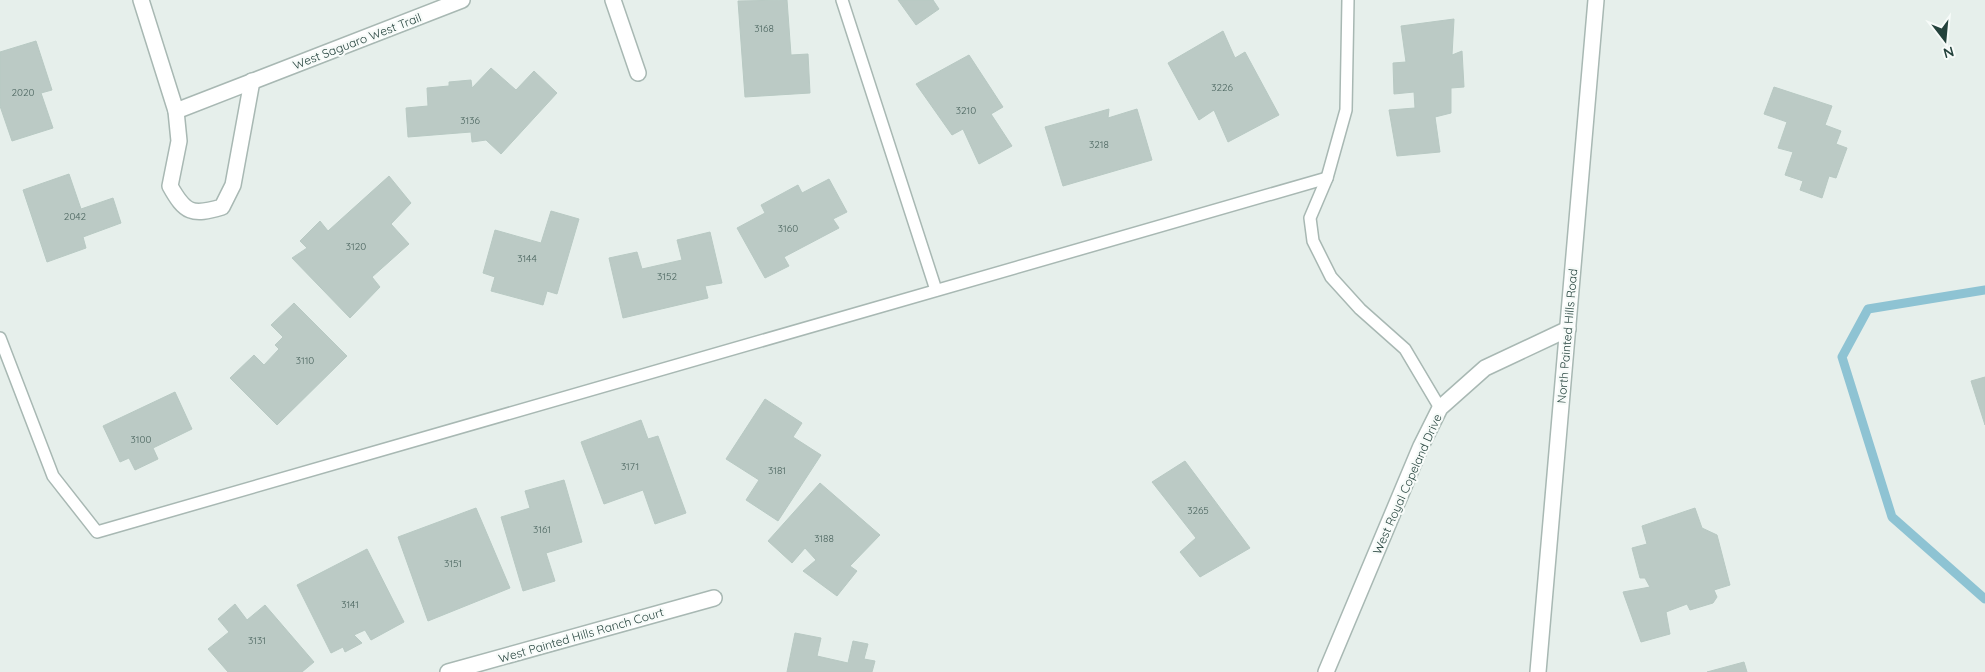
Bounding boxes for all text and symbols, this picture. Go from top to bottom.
street label: West Saguaro West Trail [291,10,423,72]
north arrow [1920,15,1970,65]
house number: 3168 [754,22,774,35]
text: N [1941,42,1956,63]
house number: 3226 [1211,81,1233,94]
house number: 2020 [12,86,35,99]
house number: 3210 [956,104,976,117]
house number: 3136 [460,114,480,127]
house number: 3218 [1089,138,1109,151]
house number: 2042 [64,210,87,223]
house number: 3160 [778,222,798,235]
house number: 3120 [346,240,366,253]
house number: 3144 [517,252,537,265]
street label: North Painted Hills Road [1554,268,1580,404]
house number: 3152 [657,270,677,283]
house number: 3110 [296,354,314,367]
street label: West Royal Copeland Drive [1369,411,1445,557]
house number: 3100 [131,433,151,446]
house number: 3171 [621,460,639,473]
house number: 3181 [768,464,786,477]
house number: 3265 [1187,504,1209,517]
house number: 3161 [533,523,551,536]
house number: 3188 [814,532,834,545]
house number: 3151 [444,557,462,570]
house number: 3141 [341,598,359,611]
street label: West Painted Hills Ranch Court [497,604,665,666]
house number: 3131 [248,634,266,647]

